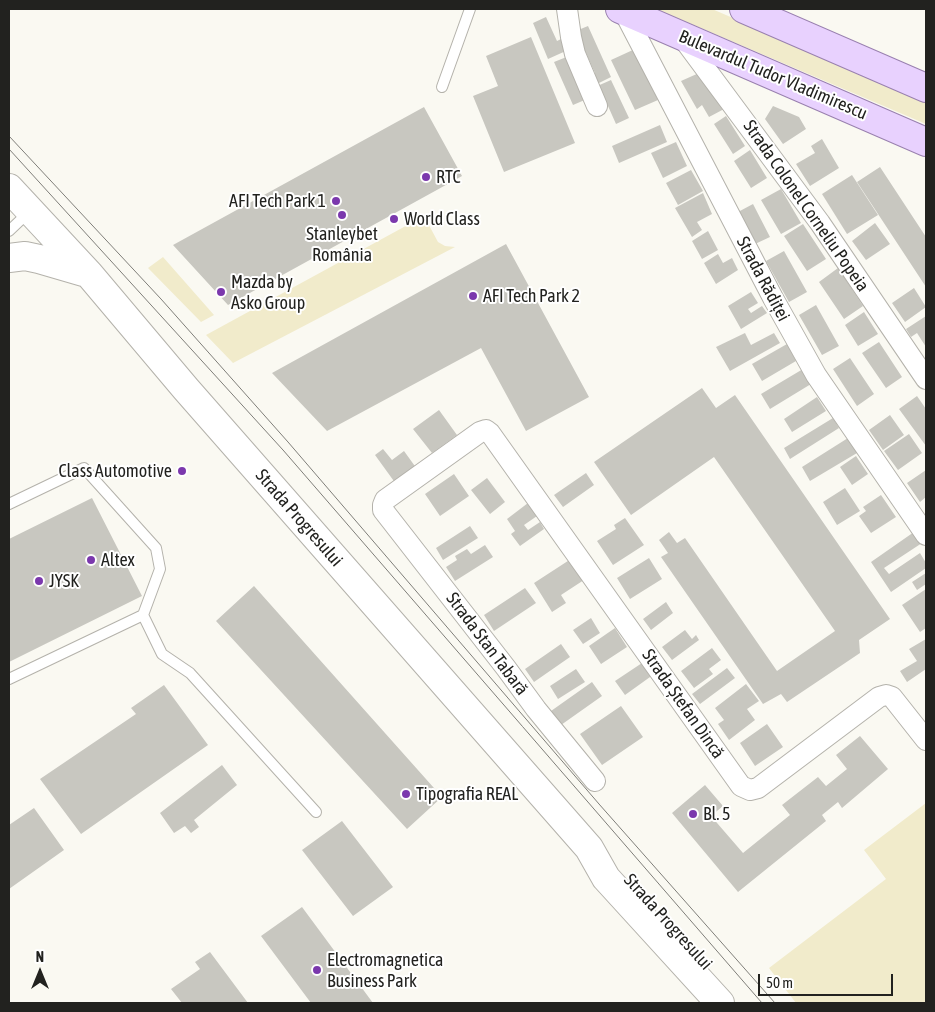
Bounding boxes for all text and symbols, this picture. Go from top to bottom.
street label: Bulevardul Tudor Vladimirescu [676,25,870,125]
street label: Strada Colonel Corneliu Popeia [739,116,873,296]
place label: RTC [436,166,461,188]
marker: RTC [420,171,432,183]
place label: AFI Tech Park 1 [229,190,326,212]
marker: AFI Tech Park 1 [330,195,342,207]
place label: World Class [404,208,480,230]
marker: Stanleybet România [336,209,348,221]
marker: World Class [388,213,400,225]
place label: Stanleybet România [306,223,378,266]
street label: Strada Rădiței [732,233,794,325]
place label: Mazda by Asko Group [231,271,305,314]
place label: AFI Tech Park 2 [483,285,580,307]
marker: Mazda by Asko Group [215,286,227,298]
marker: AFI Tech Park 2 [467,290,479,302]
place label: Class Automotive [58,460,172,482]
marker: Class Automotive [176,465,188,477]
street label: Strada Progresului [251,465,347,571]
place label: Altex [101,549,135,571]
marker: Altex [85,554,97,566]
place label: JYSK [49,570,79,592]
marker: JYSK [33,575,45,587]
street label: Strada Stan Tabară [441,588,533,700]
street label: Strada Ștefan Dincă [637,645,729,763]
place label: Tipografia REAL [416,783,518,805]
marker: Tipografia REAL [400,788,412,800]
place label: Bl. 5 [703,803,730,825]
marker: Bl. 5 [687,808,699,820]
street label: Strada Progresului [619,869,717,975]
north arrow [15,947,65,997]
text: N [36,949,44,965]
place label: Electromagnetica Business Park [327,949,443,992]
marker: Electromagnetica Business Park [311,964,323,976]
scale bar [760,964,895,996]
text: 50 m [766,974,793,991]

